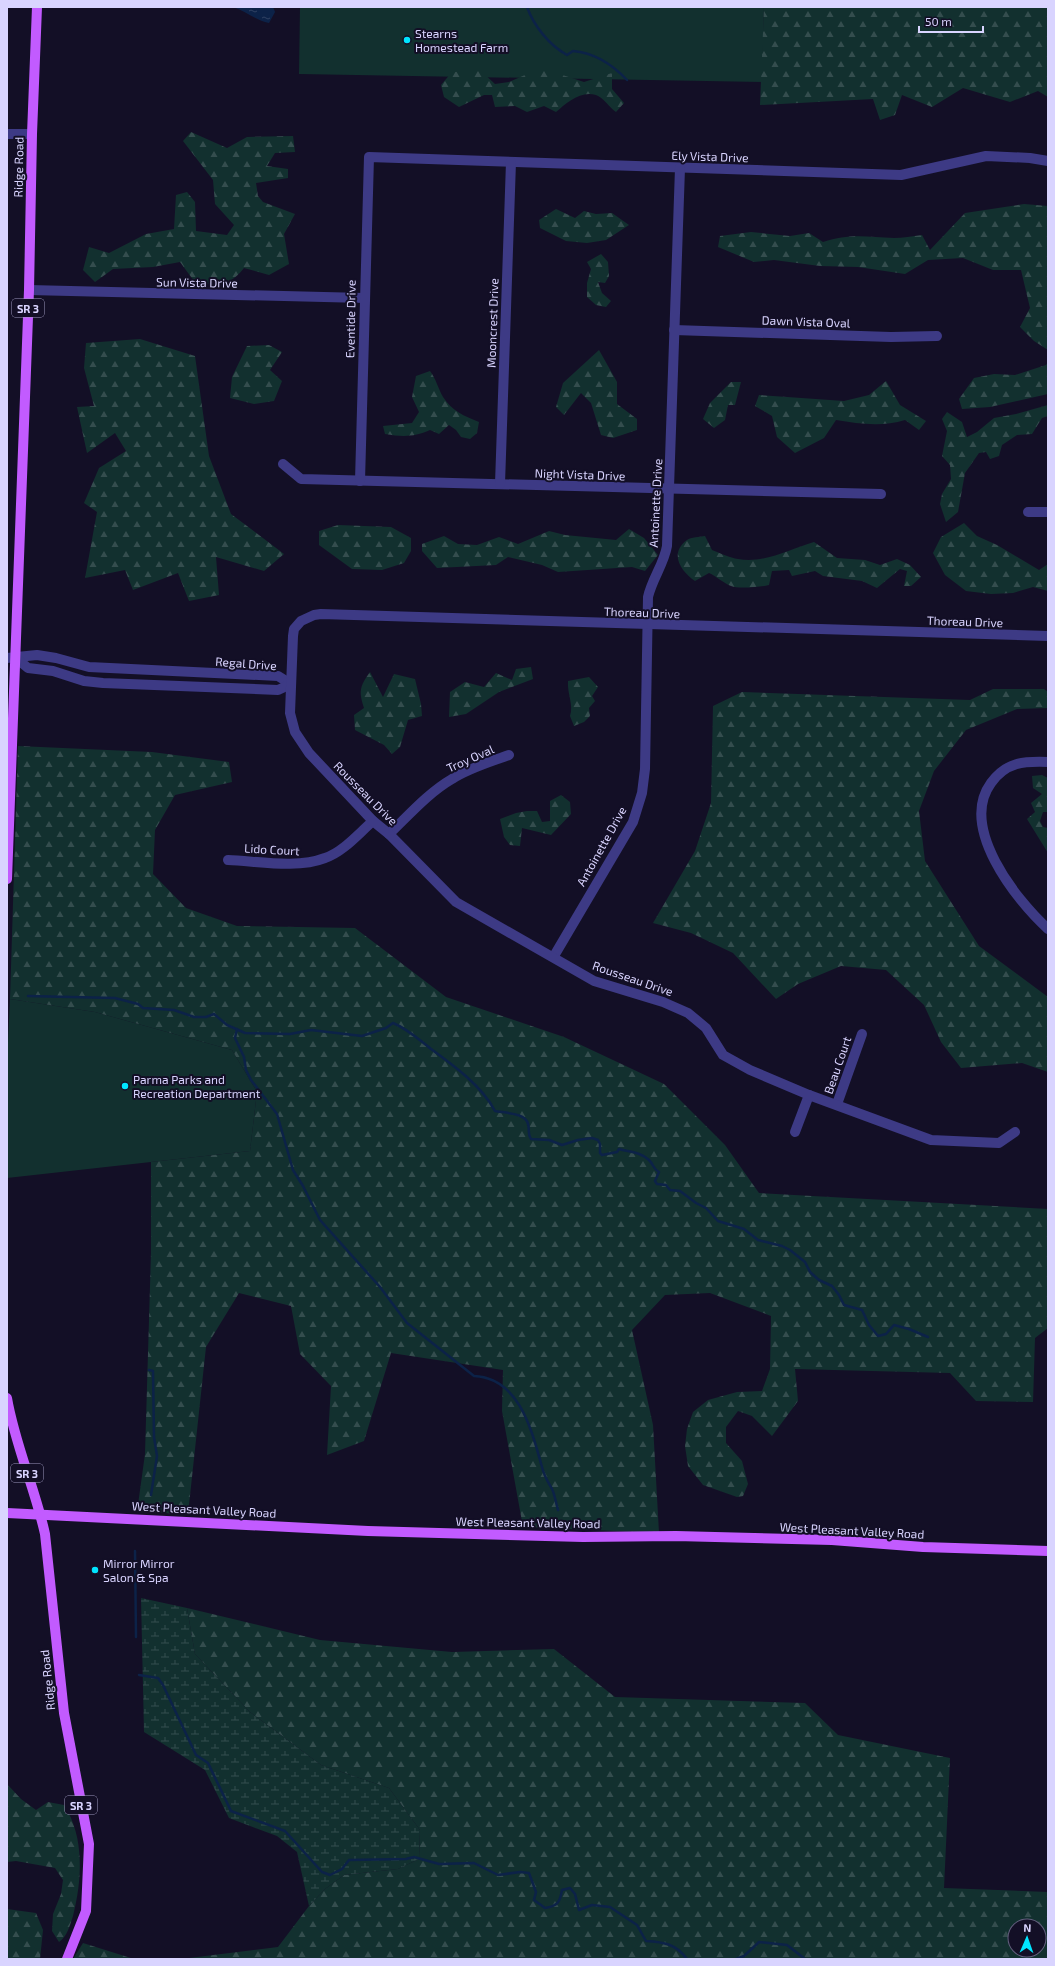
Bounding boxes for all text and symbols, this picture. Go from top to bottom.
scale bar [919,8,983,34]
text: 50 m [925,14,952,28]
place label: Stearns Homestead Farm [415,26,508,54]
marker: Stearns Homestead Farm [402,35,412,45]
street label: Ridge Road [10,137,26,197]
street label: Ely Vista Drive [671,148,749,164]
street label: Sun Vista Drive [156,274,238,290]
street label: Mooncrest Drive [483,278,501,368]
street label: Eventide Drive [342,280,358,358]
road number: SR 3 [12,299,44,317]
street label: Dawn Vista Oval [762,312,851,330]
street label: Antoinette Drive [646,458,664,548]
street label: Night Vista Drive [534,465,626,483]
street label: Thoreau Drive [604,604,680,620]
street label: Thoreau Drive [927,613,1003,629]
street label: Regal Drive [215,654,277,672]
street label: Troy Oval [444,741,496,775]
street label: Rousseau Drive [331,758,401,828]
street label: Antoinette Drive [573,804,629,888]
street label: Lido Court [244,841,300,857]
street label: Rousseau Drive [591,958,675,998]
street label: Beau Court [821,1034,854,1096]
place label: Parma Parks and Recreation Department [133,1072,261,1100]
marker: Parma Parks and Recreation Department [120,1081,130,1091]
road number: SR 3 [11,1464,43,1482]
street label: West Pleasant Valley Road [131,1498,277,1520]
street label: West Pleasant Valley Road [456,1514,600,1530]
street label: West Pleasant Valley Road [779,1519,925,1541]
place label: Mirror Mirror Salon & Spa [103,1556,175,1584]
marker: Mirror Mirror Salon & Spa [90,1565,100,1575]
street label: Ridge Road [37,1649,57,1711]
road number: SR 3 [65,1796,97,1814]
north arrow [1007,1918,1047,1958]
text: N [1023,1921,1032,1934]

